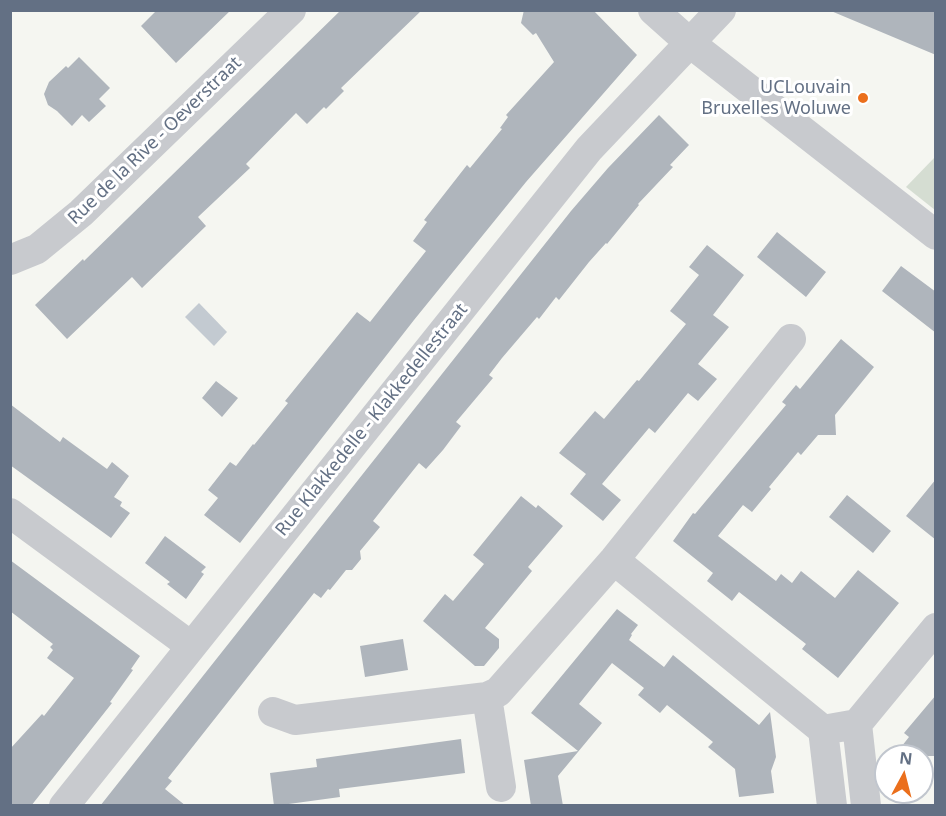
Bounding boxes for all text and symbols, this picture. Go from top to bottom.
street label: Rue de la Rive - Oeverstraat [64,53,246,229]
place label: UCLouvain Bruxelles Woluwe [701,77,851,119]
marker: UCLouvain Bruxelles Woluwe [856,91,870,105]
street label: Rue Klakkedelle - Klakkedellestraat [271,299,473,541]
north arrow [874,744,934,804]
text: N [898,746,914,770]

